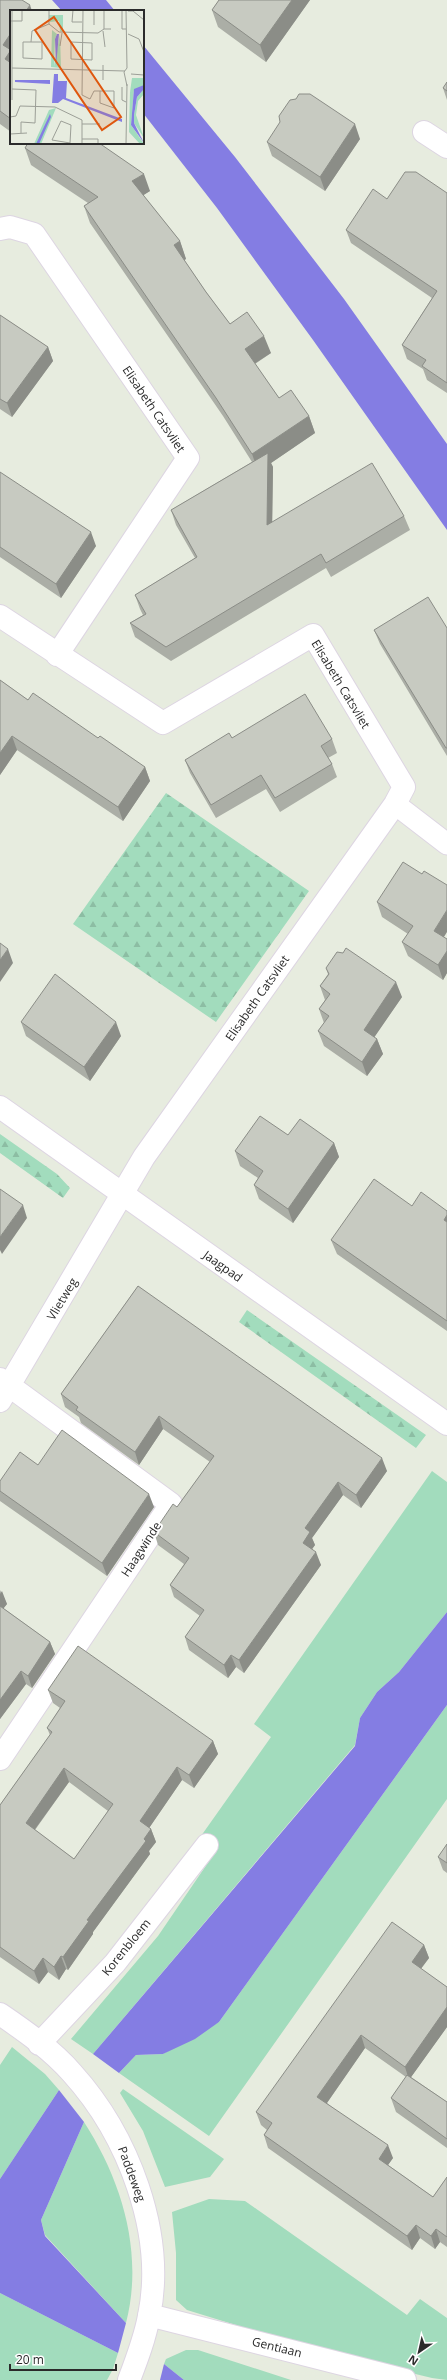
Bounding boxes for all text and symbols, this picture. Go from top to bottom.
inset map [10,10,144,144]
street label: Elisabeth Catsvliet [119,362,189,456]
street label: Elisabeth Catsvliet [308,636,374,732]
street label: Elisabeth Catsvliet [221,952,293,1044]
street label: Jaagpad [199,1246,246,1286]
street label: Vlietweg [43,1274,82,1323]
street label: Haagwinde [117,1518,165,1580]
street label: Korenbloem [98,1915,154,1979]
street label: Paddeweg [114,2144,150,2205]
north arrow [399,2332,439,2372]
street label: Gentiaan [250,2333,304,2361]
scale bar [10,2346,116,2372]
text: 20 m [16,2351,44,2368]
text: N [405,2352,421,2369]

